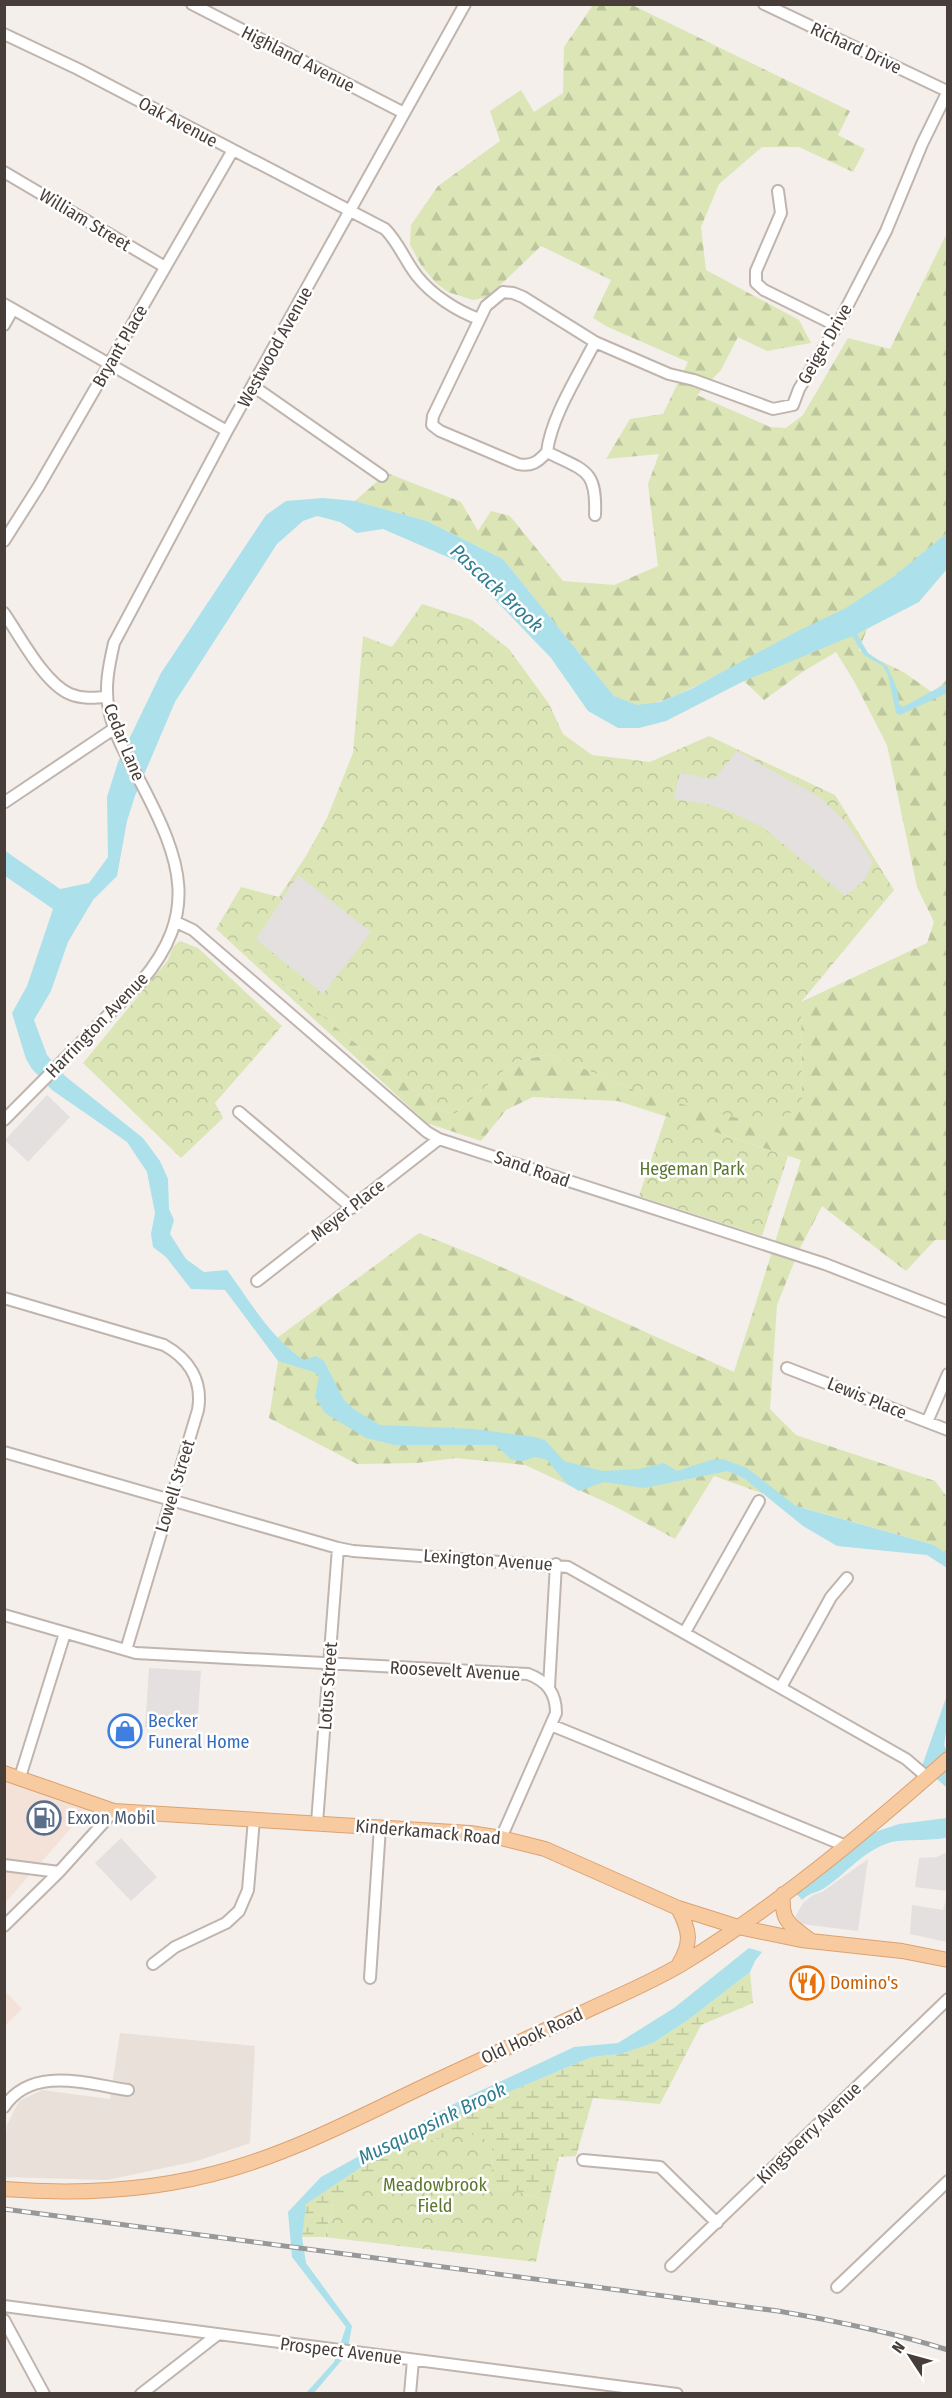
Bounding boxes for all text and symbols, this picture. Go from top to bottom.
street label: Richard Drive [807,17,905,79]
street label: Highland Avenue [238,21,358,97]
street label: Oak Avenue [135,92,222,152]
street label: William Street [35,184,135,256]
street label: Westwood Avenue [233,283,317,411]
street label: Geiger Drive [793,300,857,388]
street label: Bryant Place [88,301,152,391]
water label: Pascack Brook [446,539,549,637]
street label: Cedar Lane [98,700,150,784]
street label: Harrington Avenue [41,968,153,1082]
street label: Sand Road [491,1146,573,1192]
park label: Hegeman Park [639,1158,745,1180]
street label: Meyer Place [307,1174,390,1246]
street label: Lewis Place [824,1372,910,1424]
street label: Lowell Street [150,1437,200,1535]
street label: Lexington Avenue [423,1545,553,1575]
street label: Lotus Street [314,1641,342,1731]
street label: Roosevelt Avenue [389,1657,521,1685]
place label: Becker Funeral Home [148,1710,250,1753]
shop icon: Becker Funeral Home [107,1713,143,1749]
fuel station icon: Exxon Mobil [26,1800,62,1836]
place label: Exxon Mobil [67,1807,156,1829]
street label: Kinderkamack Road [355,1815,501,1849]
restaurant icon: Domino's [789,1965,825,2001]
place label: Domino's [830,1972,899,1994]
street label: Old Hook Road [478,2003,586,2069]
water label: Musquapsink Brook [354,2077,510,2169]
street label: Kingsberry Avenue [752,2077,866,2188]
park label: Meadowbrook Field [383,2174,488,2217]
north arrow [880,2326,940,2386]
street label: Prospect Avenue [279,2333,403,2369]
text: N [888,2338,909,2357]

